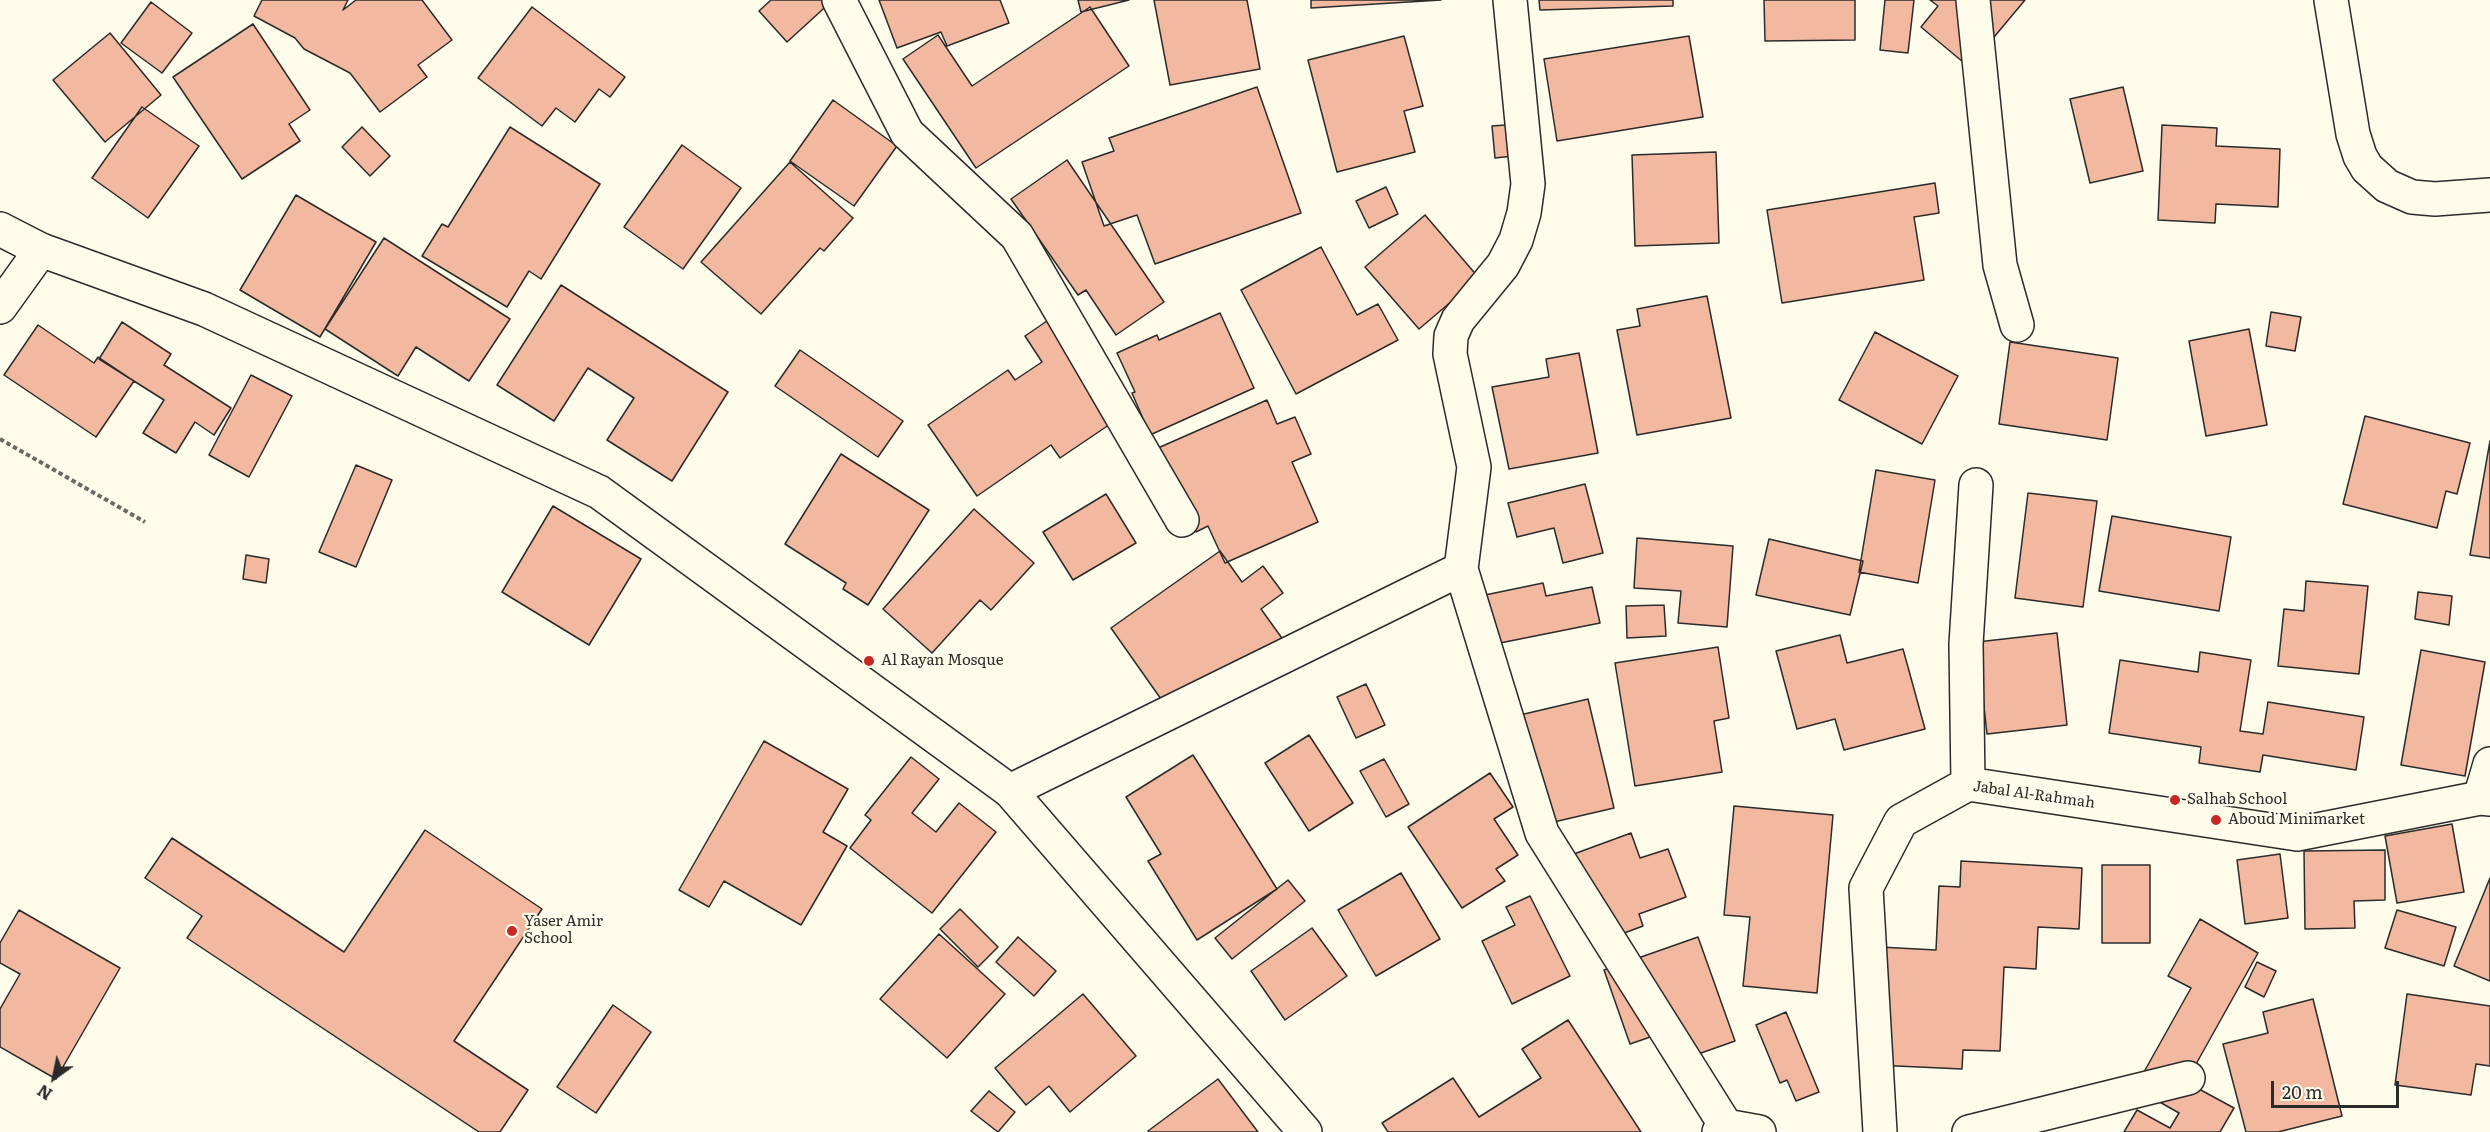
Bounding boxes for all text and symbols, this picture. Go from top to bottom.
place label: Al Rayan Mosque [881,652,1003,670]
marker: Al Rayan Mosque [862,654,876,668]
street label: Jabal Al-Rahmah [1972,778,2096,812]
place label: Salhab School [2187,791,2287,809]
marker: Salhab School [2168,793,2182,807]
place label: Aboud Minimarket [2228,811,2365,829]
marker: Aboud Minimarket [2209,813,2223,827]
place label: Yaser Amir School [524,913,603,948]
marker: Yaser Amir School [505,924,519,938]
north arrow [24,1048,84,1108]
scale bar [2274,1069,2402,1107]
text: 20 m [2282,1078,2323,1105]
text: N [32,1079,56,1107]

